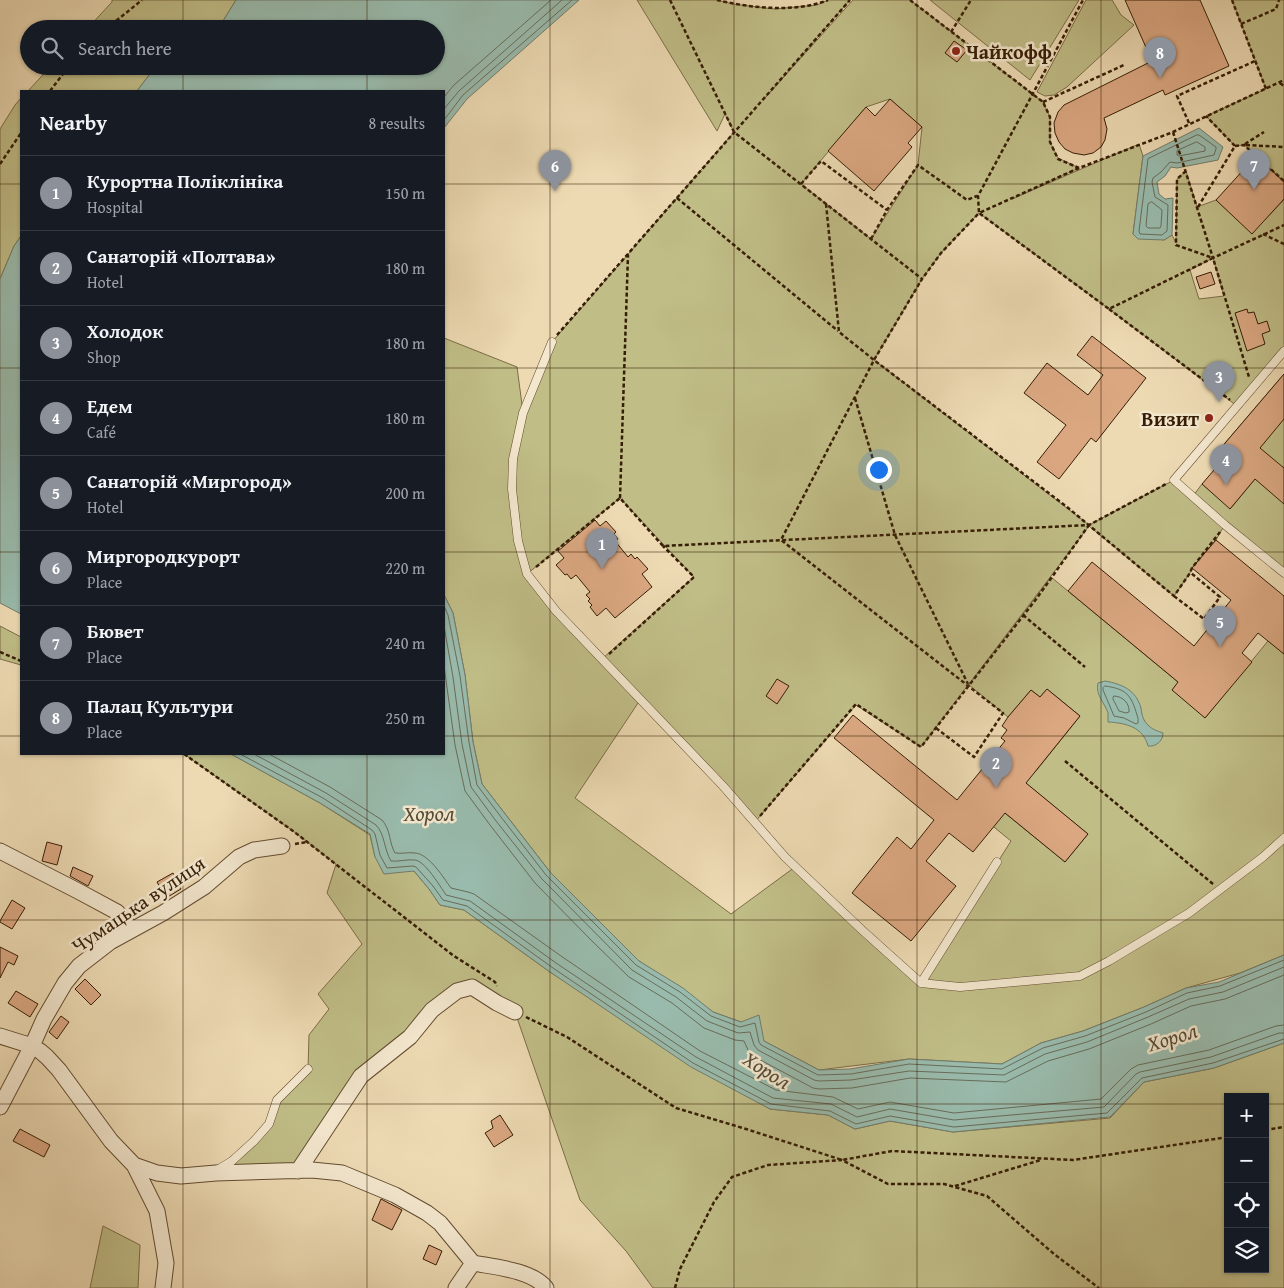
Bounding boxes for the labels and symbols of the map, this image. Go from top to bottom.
place label: Чайкофф [966,37,1052,66]
pin: 8 [1144,37,1176,78]
marker: Чайкофф [950,45,962,57]
pin: 7 [1238,149,1270,190]
pin: 6 [539,150,571,191]
pin: 3 [1203,361,1235,402]
place label: Визит [1141,404,1199,433]
marker: Визит [1203,412,1215,424]
pin: 4 [1210,444,1242,485]
your location [866,457,892,483]
pin: 1 [586,528,618,569]
pin: 5 [1204,606,1236,647]
pin: 2 [980,747,1012,788]
water label: Хорол [402,798,455,829]
street label: Чумацька вулиця [65,848,211,960]
water label: Хорол [1142,1015,1201,1060]
water label: Хорол [736,1043,797,1097]

